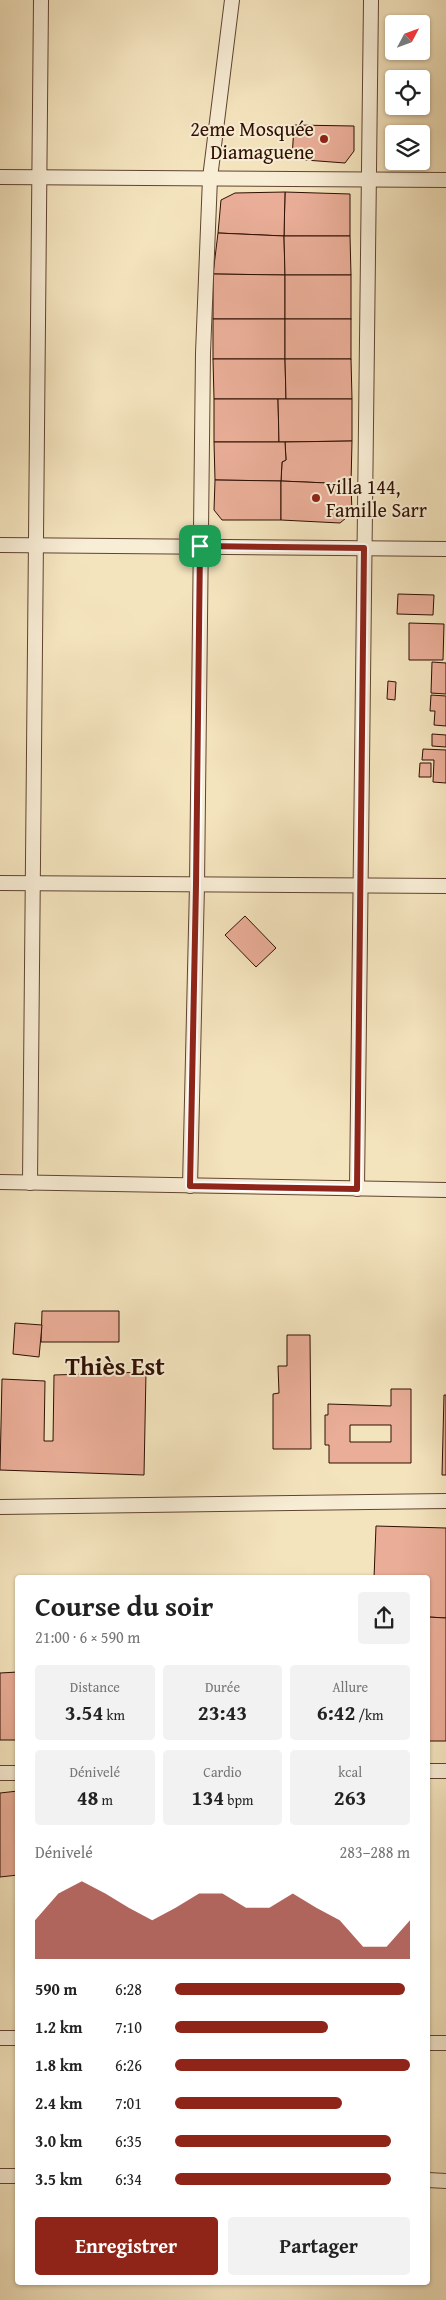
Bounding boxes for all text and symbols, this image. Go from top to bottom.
north arrow [385,15,430,60]
map controls [385,15,430,170]
button: locate [385,70,430,115]
place label: 2eme Mosquée Diamaguene [190,114,314,166]
button: layers [385,125,430,170]
marker: 2eme Mosquée Diamaguene [318,133,330,145]
place label: villa 144, Famille Sarr [326,472,427,524]
marker: villa 144, Famille Sarr [310,492,322,504]
pin [179,525,221,567]
icon: arrive [186,532,214,560]
district label: Thiès Est [65,1348,165,1384]
text: Course du soir [35,1585,213,1626]
button: share [358,1592,410,1644]
text: 21:00 · 6 × 590 m [35,1625,140,1649]
text: Distance [70,1677,120,1697]
text: Durée [205,1677,240,1697]
text: Allure [332,1677,368,1697]
text: 3.54 [65,1697,103,1728]
text: 23:43 [198,1697,247,1728]
text: 6:42 [317,1697,355,1728]
text: km [103,1705,125,1725]
text: /km [355,1705,384,1725]
text: Dénivelé [70,1762,120,1782]
text: Cardio [203,1762,242,1782]
text: kcal [338,1762,362,1782]
text: 48 [77,1782,98,1813]
text: 134 [192,1782,224,1813]
text: 263 [334,1782,366,1813]
text: m [98,1790,113,1810]
text: bpm [224,1790,253,1810]
text: Dénivelé [35,1840,93,1864]
text: 283–288 m [340,1840,410,1864]
text: 590 m [35,1977,77,2001]
text: 6:28 [115,1977,142,2001]
text: 1.2 km [35,2015,82,2039]
text: 7:10 [115,2015,142,2039]
text: 1.8 km [35,2053,82,2077]
text: 6:26 [115,2053,142,2077]
text: 2.4 km [35,2091,82,2115]
text: 7:01 [115,2091,142,2115]
text: 3.0 km [35,2129,82,2153]
text: 6:35 [115,2129,142,2153]
text: 3.5 km [35,2167,82,2191]
text: 6:34 [115,2167,142,2191]
button: Enregistrer [35,2217,218,2275]
button: Partager [228,2217,410,2275]

